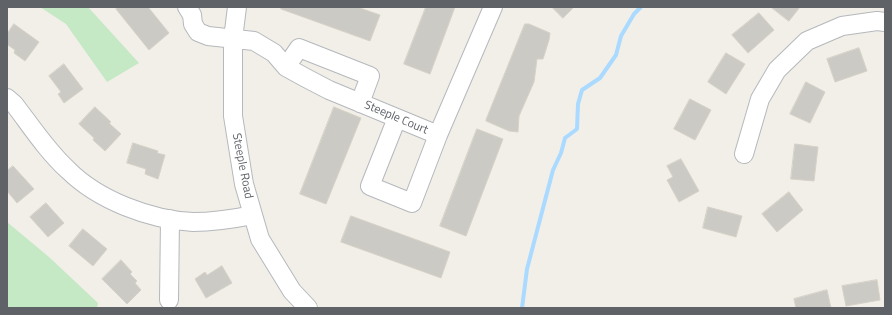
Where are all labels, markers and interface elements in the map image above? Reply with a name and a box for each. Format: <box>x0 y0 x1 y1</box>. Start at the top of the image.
street label: Steeple Court <box>362 98 430 138</box>
street label: Steeple Road <box>229 132 255 200</box>

